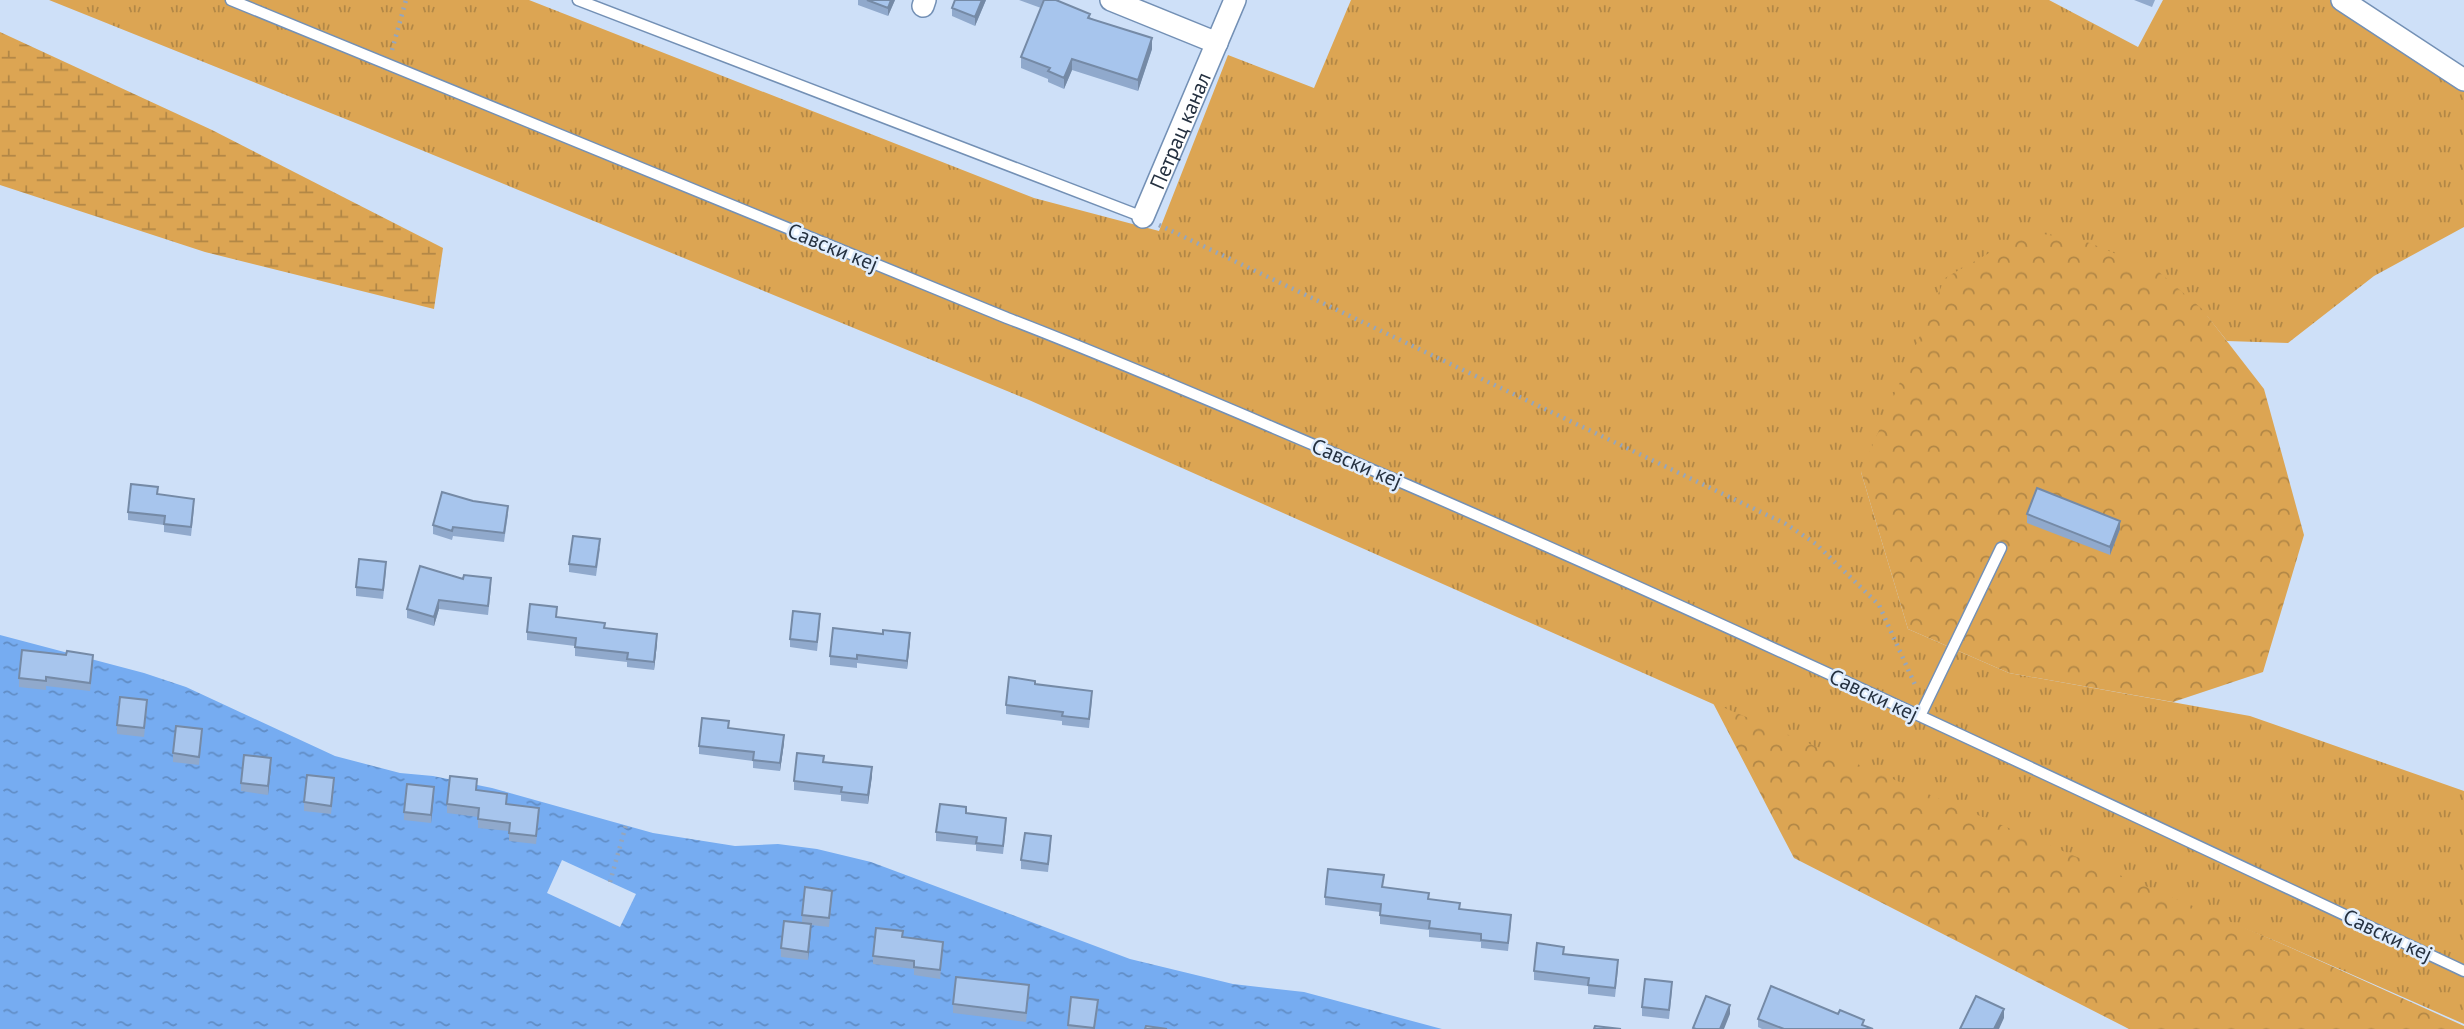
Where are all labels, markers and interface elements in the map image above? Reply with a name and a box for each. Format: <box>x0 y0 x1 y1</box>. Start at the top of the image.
street label: Петрац канал <box>1143 68 1216 193</box>
street label: Савски кеј <box>784 217 882 277</box>
street label: Савски кеј <box>1308 432 1406 494</box>
street label: Савски кеј <box>1825 663 1923 727</box>
street label: Савски кеј <box>2339 903 2437 967</box>

